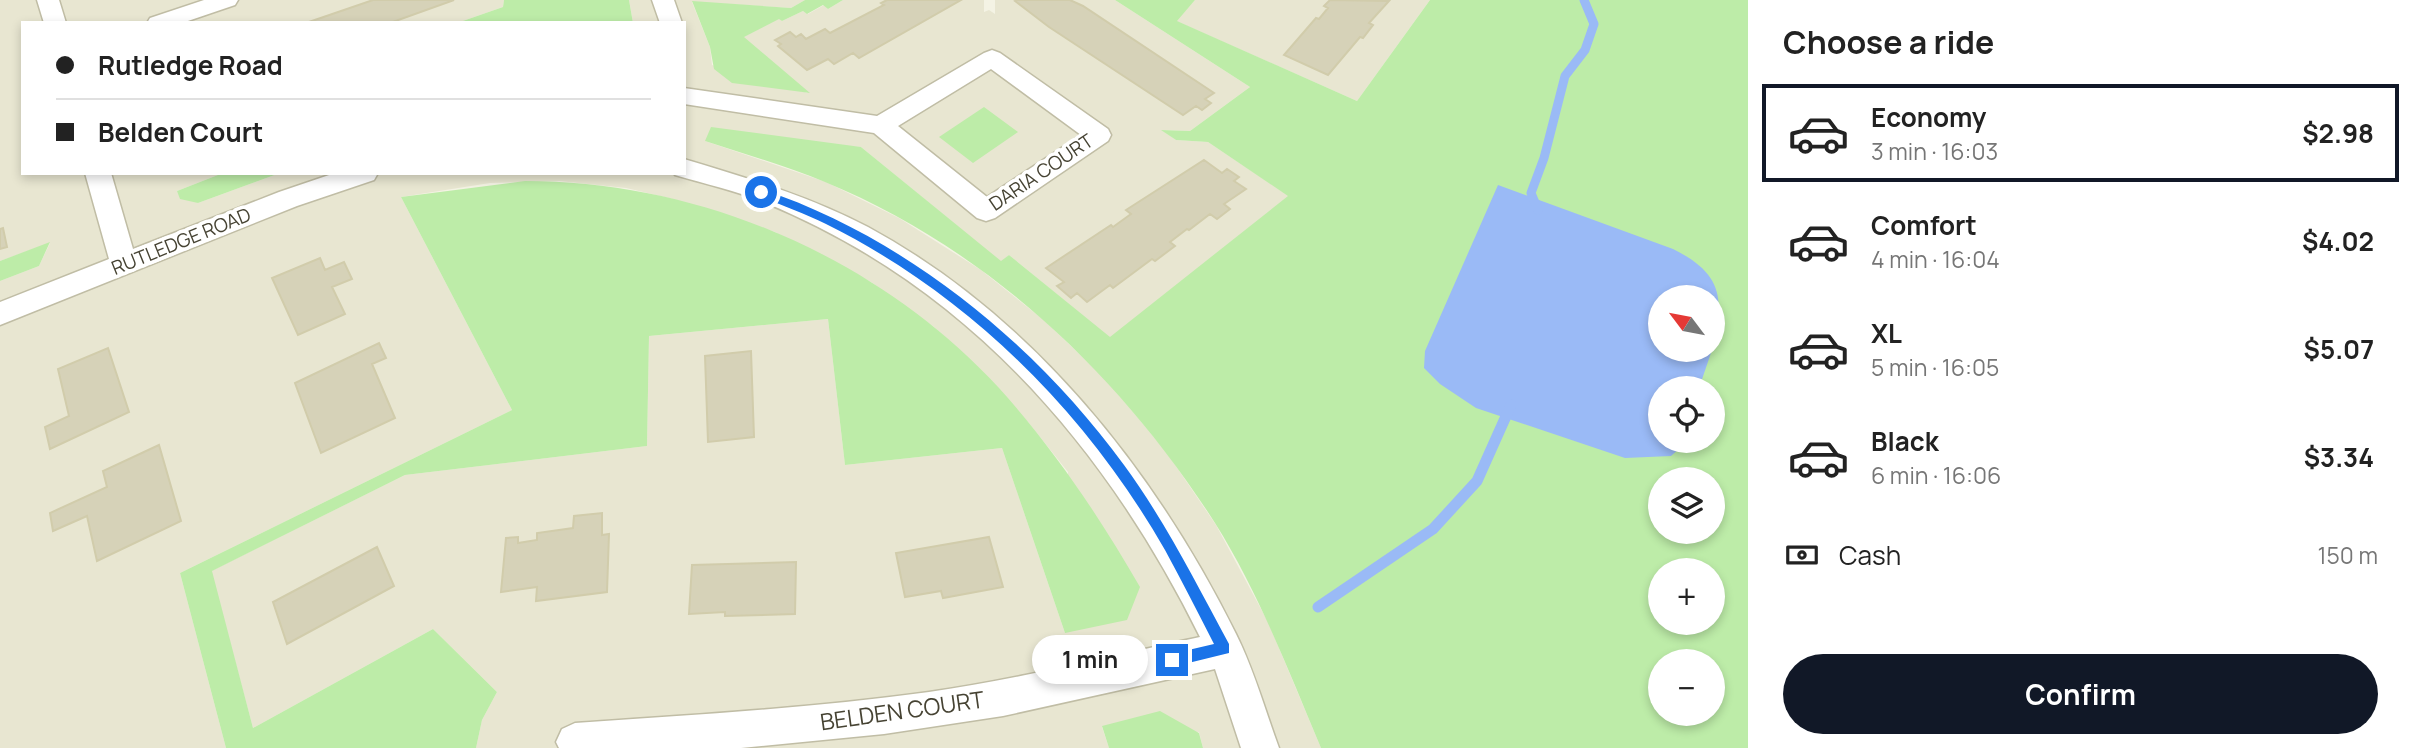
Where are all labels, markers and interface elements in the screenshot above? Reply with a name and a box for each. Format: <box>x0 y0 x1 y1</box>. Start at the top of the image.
text: Choose a ride <box>1783 20 1994 64</box>
text: Rutledge Road <box>98 47 283 83</box>
text: Economy <box>1871 99 1986 135</box>
icon: car <box>1787 102 1850 165</box>
text: Belden Court <box>98 114 263 150</box>
text: $2.98 <box>2302 115 2374 151</box>
street label: DARIA COURT <box>984 127 1099 217</box>
text: 3 min · 16:03 <box>1871 135 1998 167</box>
route start <box>745 176 777 208</box>
street label: RUTLEDGE ROAD <box>107 201 255 281</box>
text: Comfort <box>1871 207 1977 243</box>
icon: car <box>1787 210 1850 273</box>
text: $4.02 <box>2302 223 2374 259</box>
text: 4 min · 16:04 <box>1871 243 2000 275</box>
north arrow <box>1648 285 1726 362</box>
map controls <box>1648 285 1725 726</box>
text: XL <box>1871 315 1902 351</box>
icon: car <box>1787 318 1850 381</box>
text: $5.07 <box>2304 331 2374 367</box>
text: 5 min · 16:05 <box>1871 351 1999 383</box>
button: locate <box>1648 376 1725 453</box>
text: Black <box>1871 423 1939 459</box>
icon: car <box>1787 426 1850 489</box>
text: $3.34 <box>2304 439 2374 475</box>
text: 6 min · 16:06 <box>1871 459 2001 491</box>
button: layers <box>1648 467 1725 544</box>
icon: cash <box>1783 536 1821 574</box>
text: Cash <box>1839 537 1901 573</box>
text: 150 m <box>2318 539 2378 571</box>
button: + <box>1648 558 1725 635</box>
callout: 1 min <box>1032 636 1148 684</box>
text: 1 min <box>1062 643 1118 675</box>
route end <box>1156 644 1188 676</box>
button: − <box>1648 649 1725 726</box>
button: Confirm <box>1783 654 2378 734</box>
street label: BELDEN COURT <box>818 683 986 737</box>

